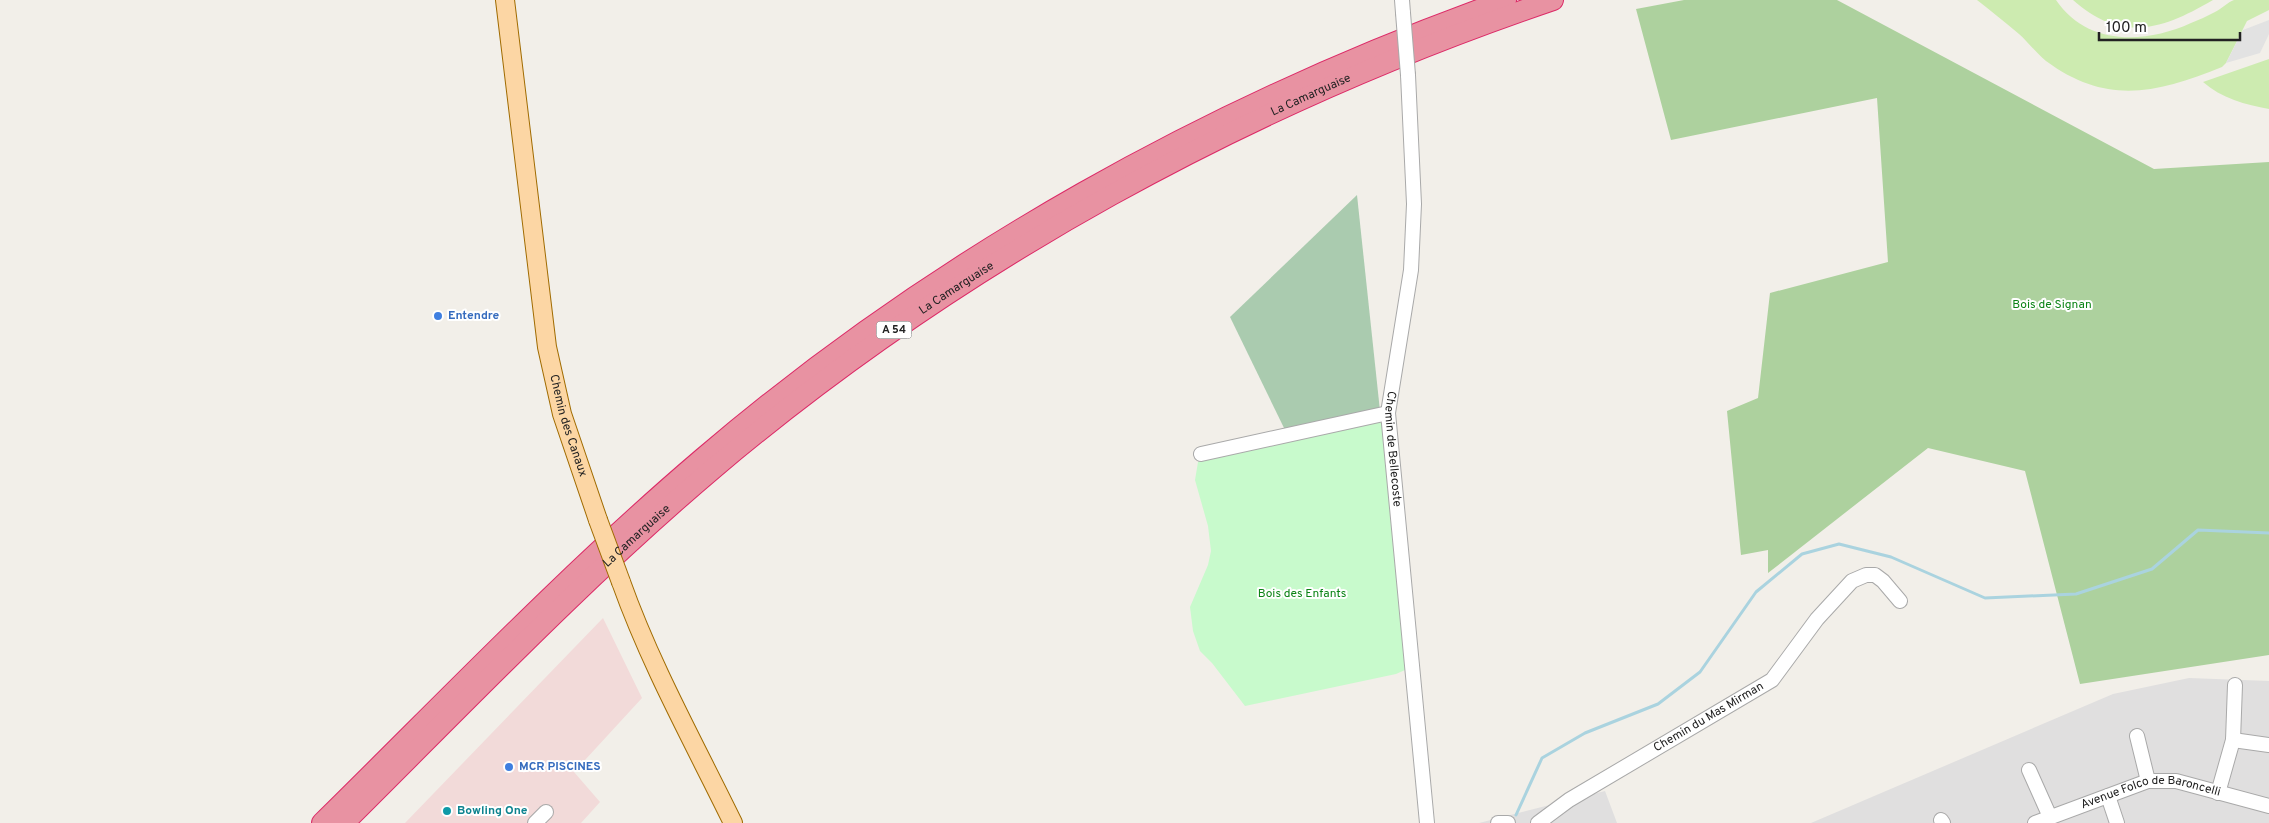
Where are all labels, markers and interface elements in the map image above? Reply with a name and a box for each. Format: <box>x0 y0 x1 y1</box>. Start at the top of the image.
scale bar <box>2099 10 2240 42</box>
text: 100 m <box>2106 19 2147 38</box>
street label: La Camarguaise <box>1268 70 1354 120</box>
street label: La Camarguaise <box>916 258 997 319</box>
park label: Bois de Signan <box>2012 297 2092 313</box>
place label: Entendre <box>448 308 499 324</box>
marker: Entendre <box>432 310 444 322</box>
road number: A 54 <box>876 322 912 338</box>
street label: Chemin des Canaux <box>545 373 591 479</box>
street label: Chemin de Bellecoste <box>1380 390 1405 508</box>
street label: La Camarguaise <box>600 501 674 571</box>
park label: Bois des Enfants <box>1258 586 1346 602</box>
street label: Chemin du Mas Mirman <box>1651 679 1767 756</box>
place label: MCR PISCINES <box>519 759 601 775</box>
marker: MCR PISCINES <box>503 761 515 773</box>
street label: Avenue Folco de Baroncelli <box>2079 773 2222 813</box>
place label: Bowling One <box>457 803 528 819</box>
marker: Bowling One <box>441 805 453 817</box>

